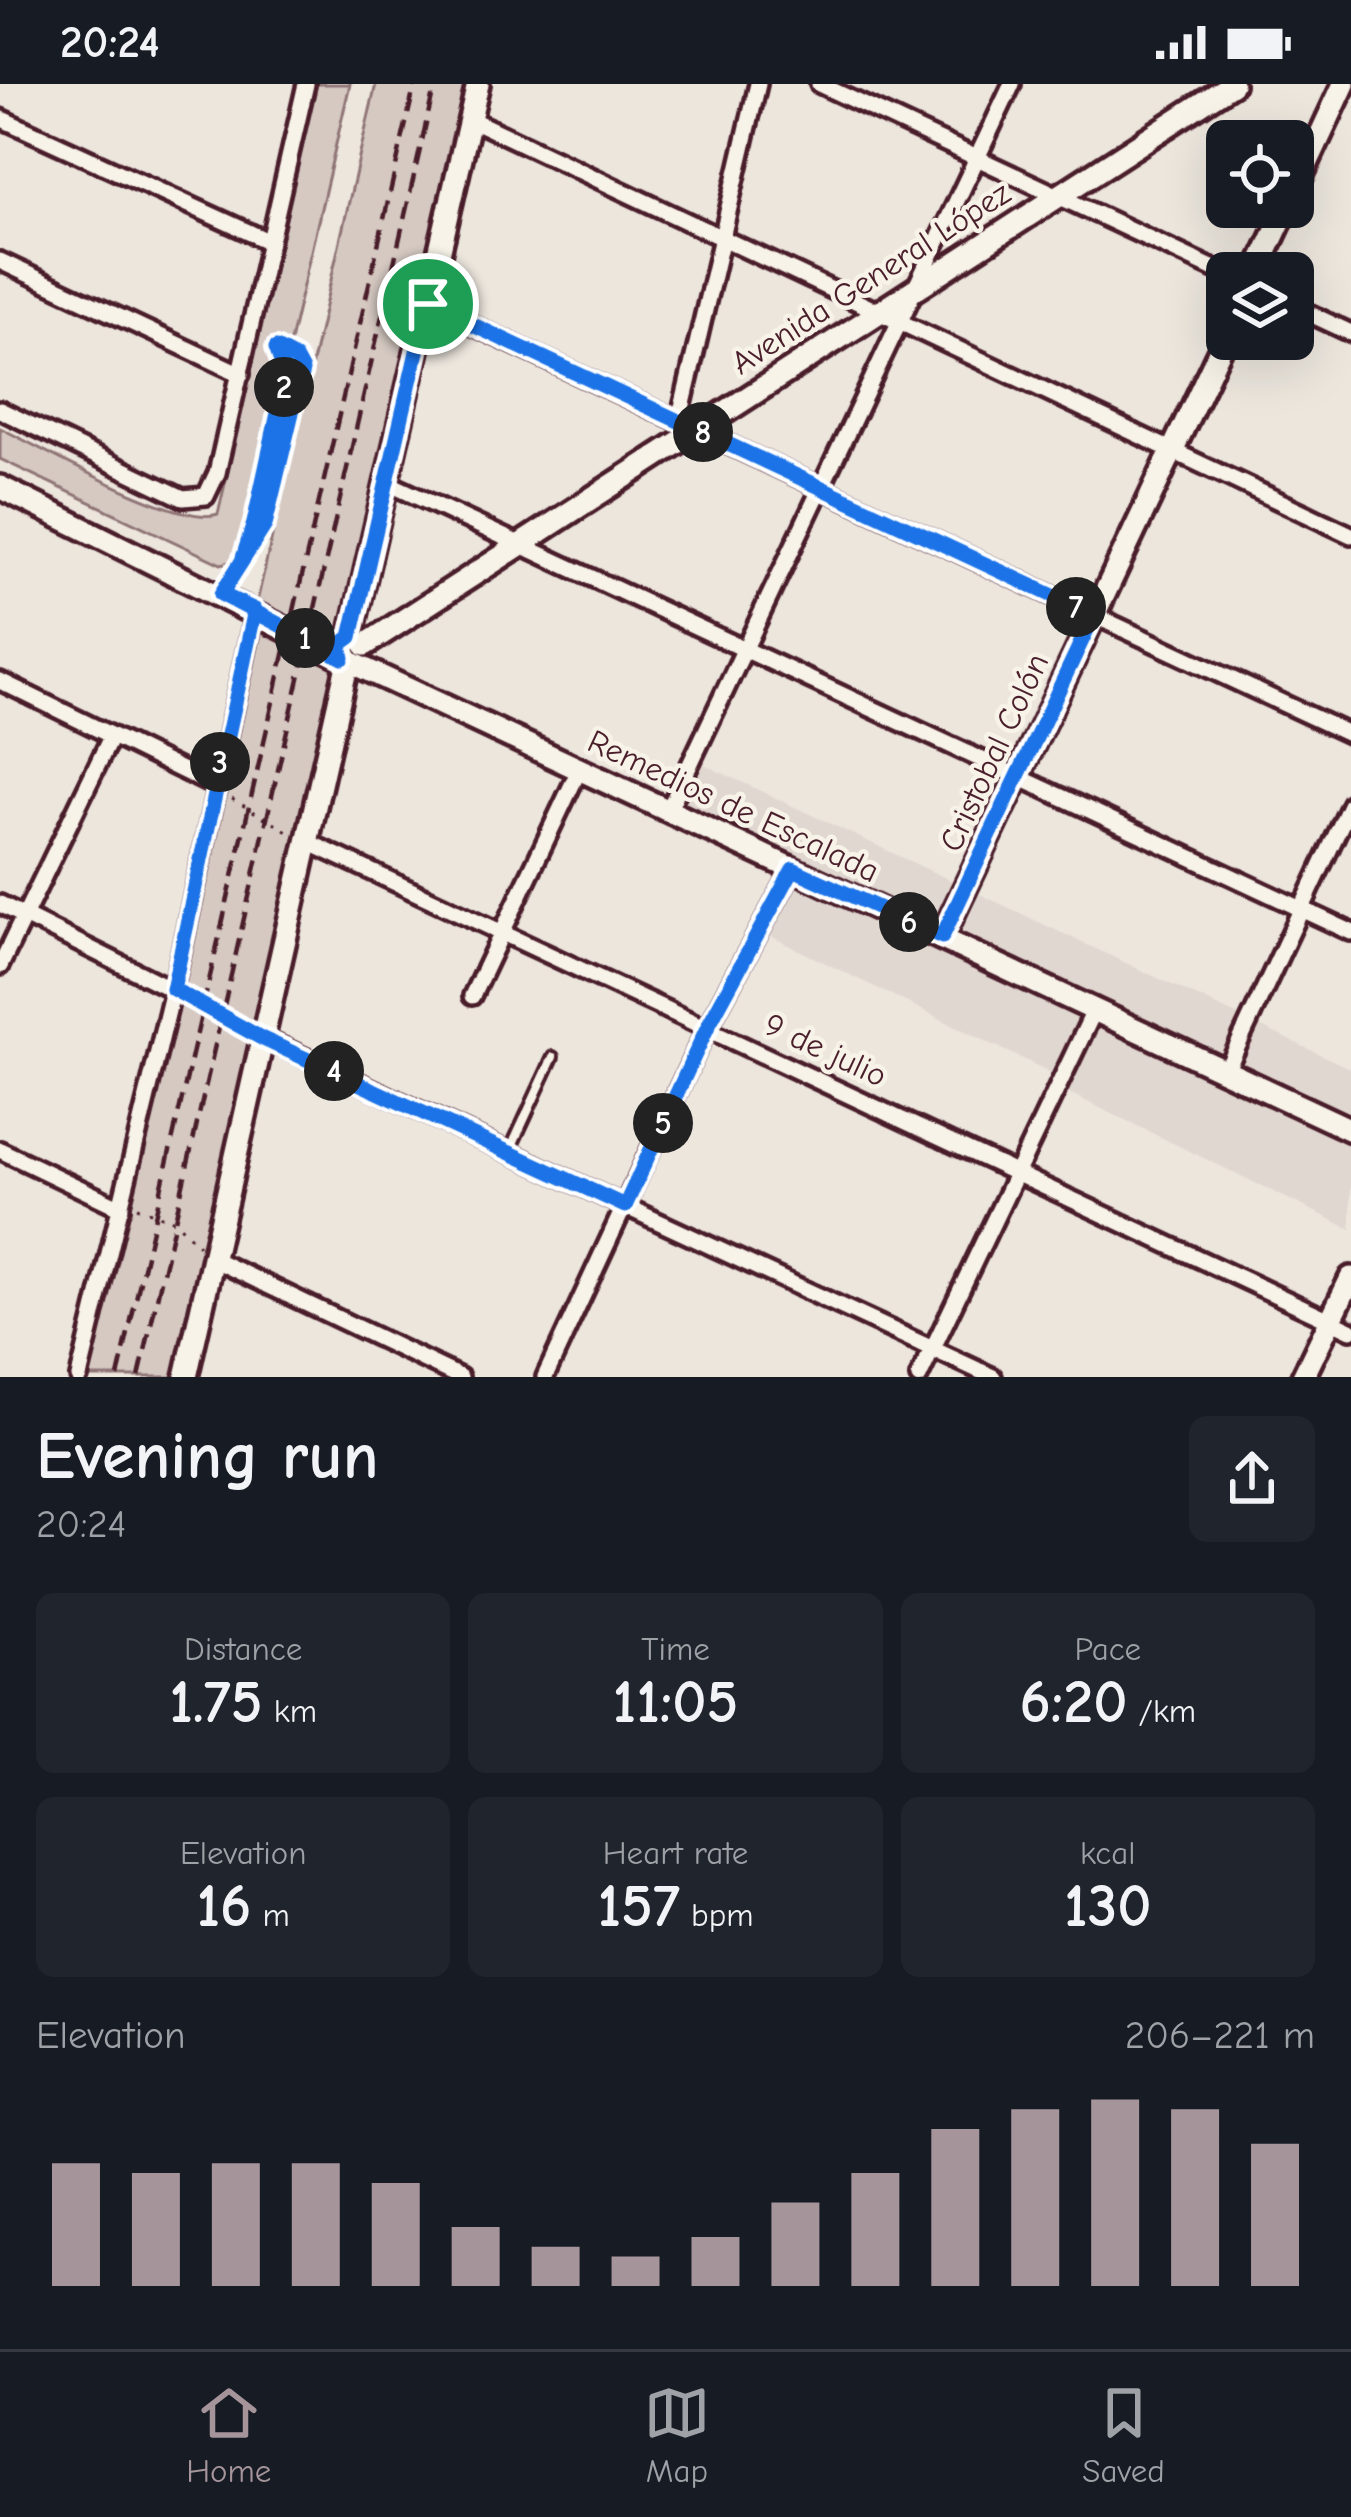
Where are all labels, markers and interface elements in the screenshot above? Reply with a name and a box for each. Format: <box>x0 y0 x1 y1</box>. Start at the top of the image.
text: 20:24 <box>60 16 160 68</box>
map controls <box>1206 120 1314 360</box>
button: locate <box>1206 120 1314 228</box>
street label: Avenida General López <box>724 174 1017 382</box>
button: layers <box>1206 252 1314 360</box>
pin <box>377 253 479 355</box>
icon: arrive <box>395 271 461 337</box>
pin: 2 <box>254 357 314 417</box>
text: 2 <box>276 368 292 406</box>
pin: 8 <box>673 402 733 462</box>
text: 8 <box>695 413 711 451</box>
pin: 7 <box>1046 577 1106 637</box>
text: 7 <box>1069 588 1083 626</box>
pin: 1 <box>275 608 335 668</box>
text: 1 <box>299 619 311 657</box>
street label: Cristobal Colón <box>931 647 1056 857</box>
street label: Remedios de Escalada <box>582 722 885 890</box>
pin: 3 <box>190 732 250 792</box>
text: 3 <box>212 743 228 781</box>
pin: 6 <box>879 892 939 952</box>
text: 6 <box>900 903 918 941</box>
street label: 9 de julio <box>758 1005 893 1095</box>
pin: 4 <box>304 1041 364 1101</box>
text: 4 <box>326 1052 342 1090</box>
pin: 5 <box>633 1093 693 1153</box>
text: 5 <box>654 1104 672 1142</box>
button: share <box>1189 1416 1315 1542</box>
text: Evening run <box>36 1419 378 1495</box>
text: 20:24 <box>36 1502 126 1547</box>
text: Distance <box>184 1630 302 1668</box>
text: Time <box>641 1630 710 1668</box>
text: Pace <box>1075 1630 1141 1668</box>
text: 1.75 <box>169 1668 263 1737</box>
text: 11:05 <box>613 1668 738 1737</box>
text: 6:20 <box>1019 1668 1127 1737</box>
text: km <box>263 1692 317 1730</box>
text: /km <box>1127 1692 1196 1730</box>
text: Elevation <box>180 1834 306 1872</box>
text: Heart rate <box>603 1834 748 1872</box>
text: kcal <box>1080 1834 1136 1872</box>
text: 16 <box>197 1872 251 1941</box>
text: 157 <box>598 1872 680 1941</box>
text: 130 <box>1064 1872 1152 1941</box>
text: m <box>251 1896 290 1934</box>
text: bpm <box>680 1896 753 1934</box>
text: Elevation <box>36 2013 185 2058</box>
text: 206–221 m <box>1125 2013 1315 2058</box>
tab: Home <box>186 2380 271 2490</box>
tab: Map <box>644 2380 710 2490</box>
tab: Saved <box>1082 2380 1165 2490</box>

